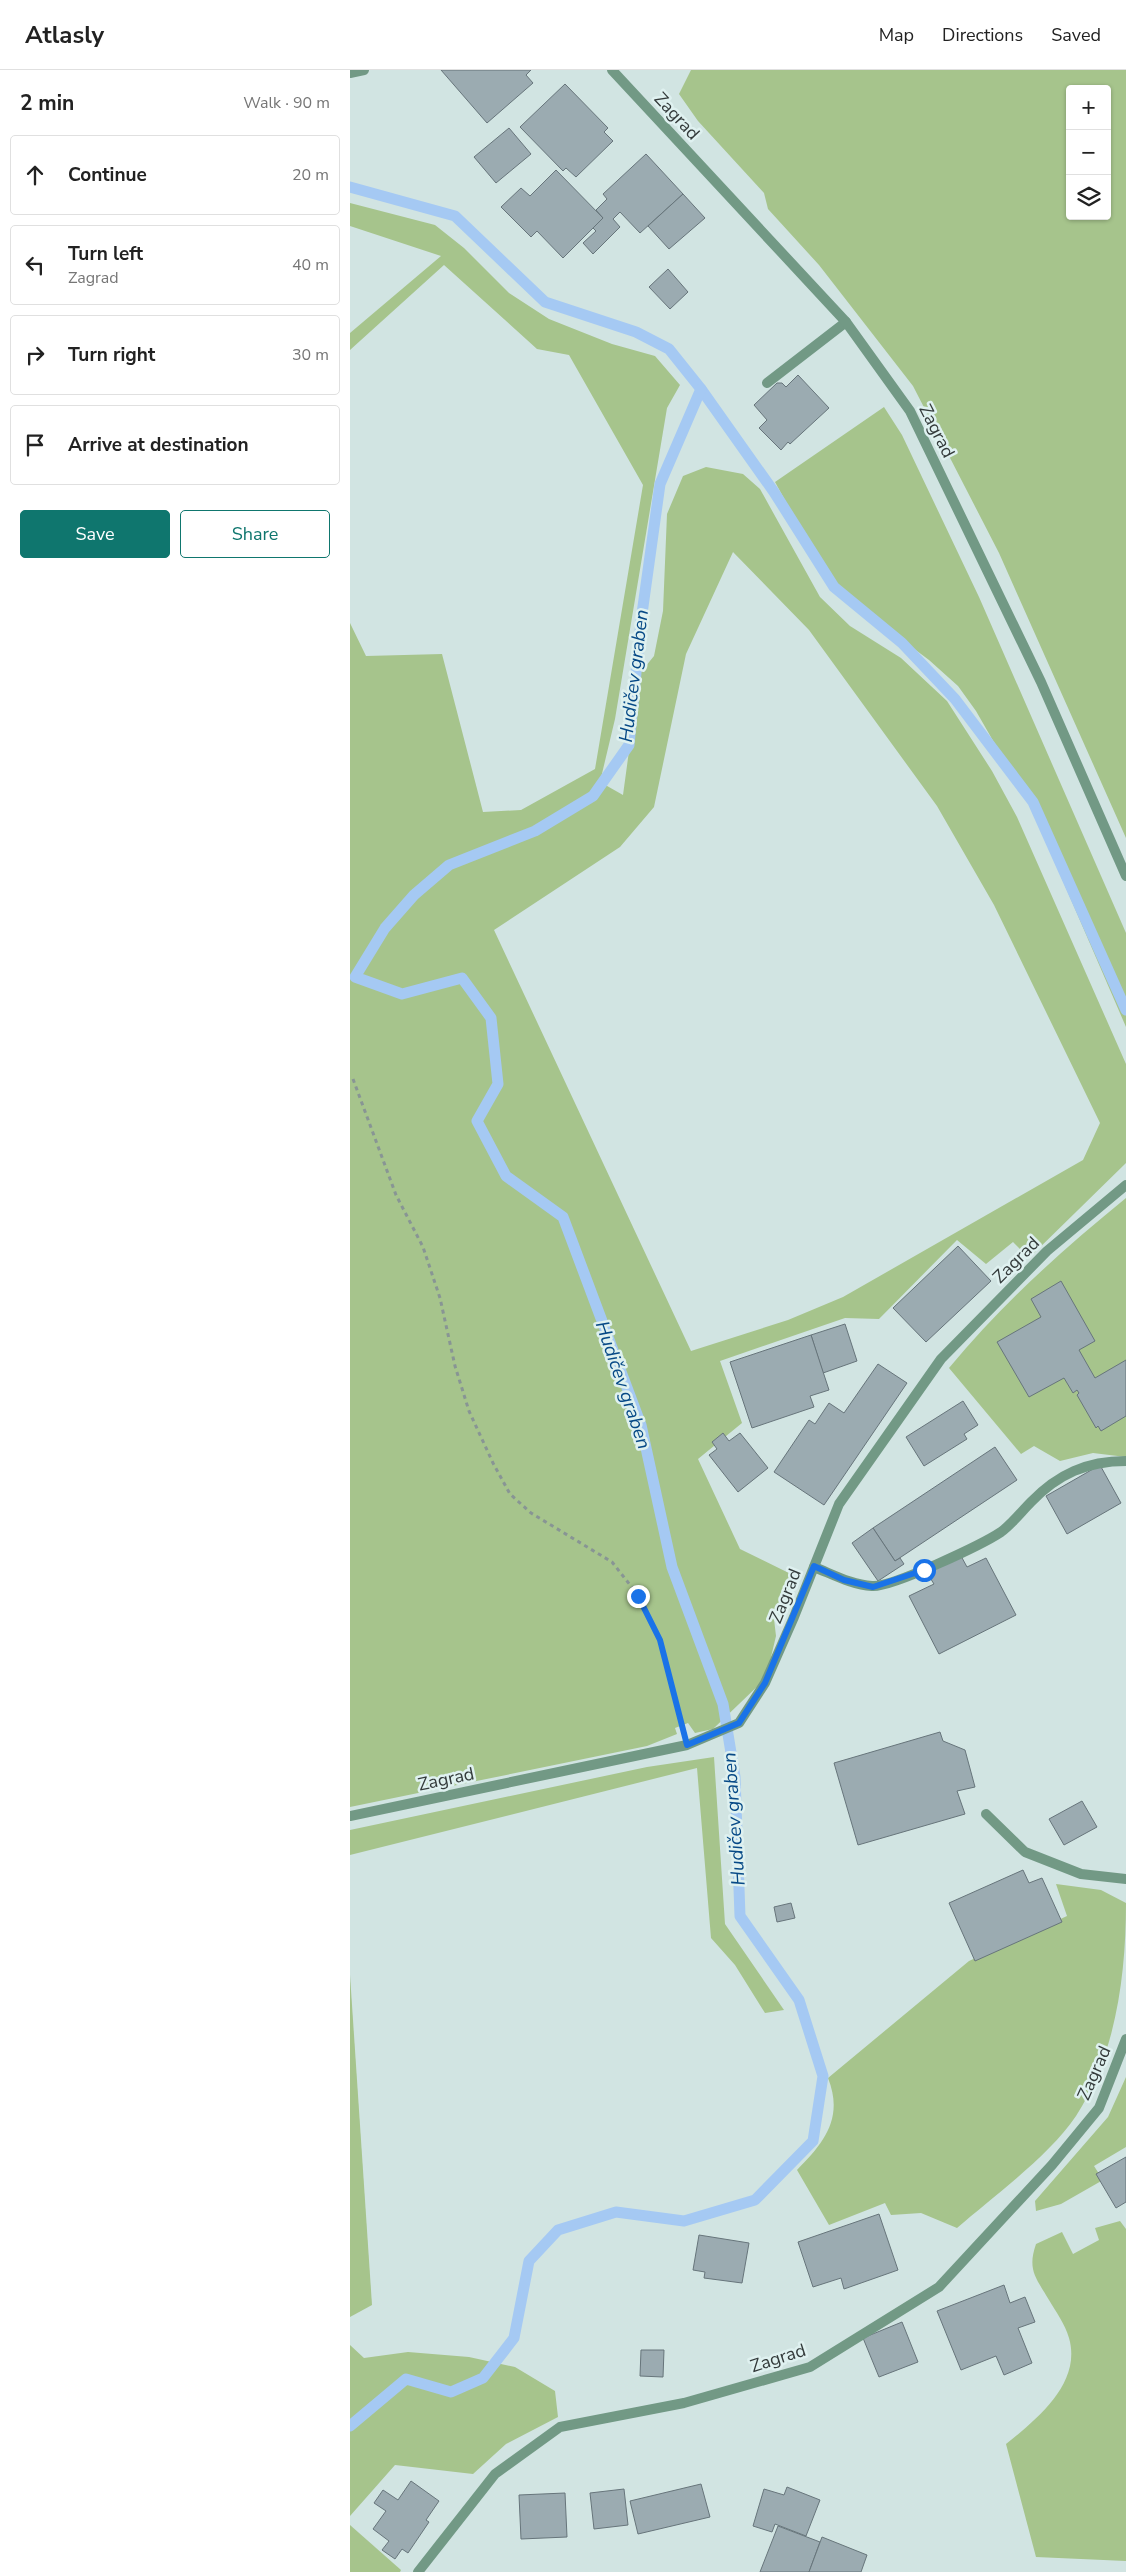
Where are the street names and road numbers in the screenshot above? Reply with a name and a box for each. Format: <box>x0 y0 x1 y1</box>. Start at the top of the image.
street label: Zagrad <box>649 87 705 145</box>
street label: Zagrad <box>913 400 961 462</box>
street label: Zagrad <box>987 1231 1045 1289</box>
street label: Zagrad <box>763 1565 807 1627</box>
street label: Zagrad <box>416 1761 476 1797</box>
street label: Zagrad <box>1071 2042 1117 2104</box>
street label: Zagrad <box>747 2338 809 2378</box>

